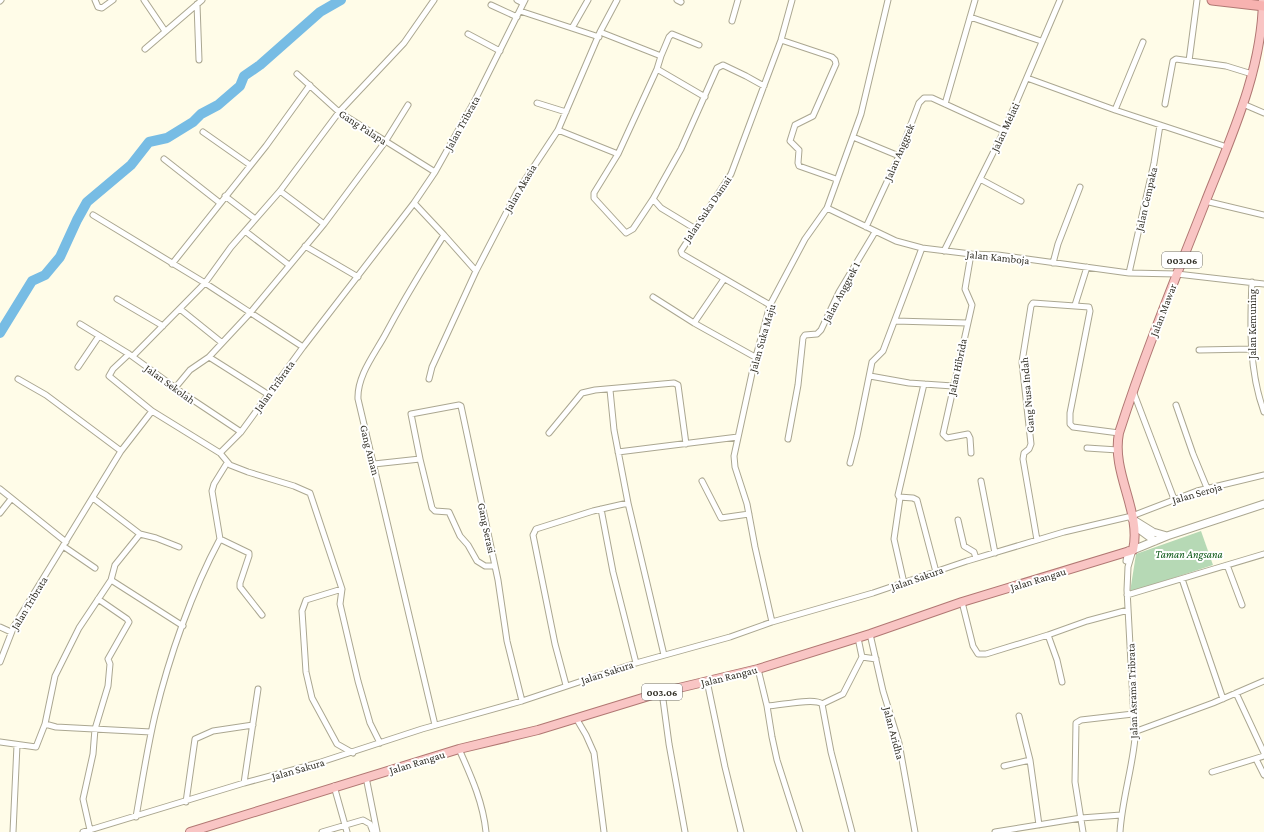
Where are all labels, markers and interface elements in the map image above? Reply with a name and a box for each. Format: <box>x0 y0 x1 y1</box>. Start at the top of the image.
street label: Jalan Tribrata <box>442 94 483 154</box>
street label: Jalan Melati <box>988 100 1023 155</box>
street label: Gang Palapa <box>336 107 389 148</box>
street label: Jalan Anggrek <box>881 121 918 184</box>
street label: Jalan Akasia <box>501 162 539 215</box>
street label: Jalan Cempaka <box>1133 166 1160 233</box>
street label: Jalan Suka Damai <box>680 174 734 246</box>
street label: Jalan Kamboja <box>965 248 1030 267</box>
road number: 003.06 <box>1162 252 1202 268</box>
street label: Jalan Anggrek 1 <box>820 259 863 326</box>
street label: Jalan Mawar <box>1147 282 1180 339</box>
street label: Jalan Kemuning <box>1246 288 1259 360</box>
street label: Jalan Suka Maju <box>746 302 778 375</box>
street label: Jalan Hibrida <box>945 338 970 398</box>
street label: Gang Nusa Indah <box>1018 357 1037 433</box>
street label: Jalan Tribrata <box>251 358 297 415</box>
street label: Jalan Sekolah <box>141 361 197 407</box>
street label: Gang Aman <box>357 424 382 477</box>
street label: Jalan Seroja <box>1170 480 1224 507</box>
street label: Gang Serasi <box>475 502 498 555</box>
park label: Taman Angsana <box>1155 548 1223 561</box>
street label: Jalan Sakura <box>888 563 945 594</box>
street label: Jalan Rangau <box>1008 565 1068 594</box>
street label: Jalan Tribrata <box>8 574 51 633</box>
street label: Jalan Asrama Tribrata <box>1124 643 1141 740</box>
street label: Jalan Sakura <box>578 658 635 687</box>
street label: Jalan Rangau <box>699 663 759 690</box>
road number: 003.06 <box>642 684 682 700</box>
street label: Jalan Aridha <box>880 704 907 761</box>
street label: Jalan Rangau <box>387 748 447 777</box>
street label: Jalan Sakura <box>269 756 326 783</box>

